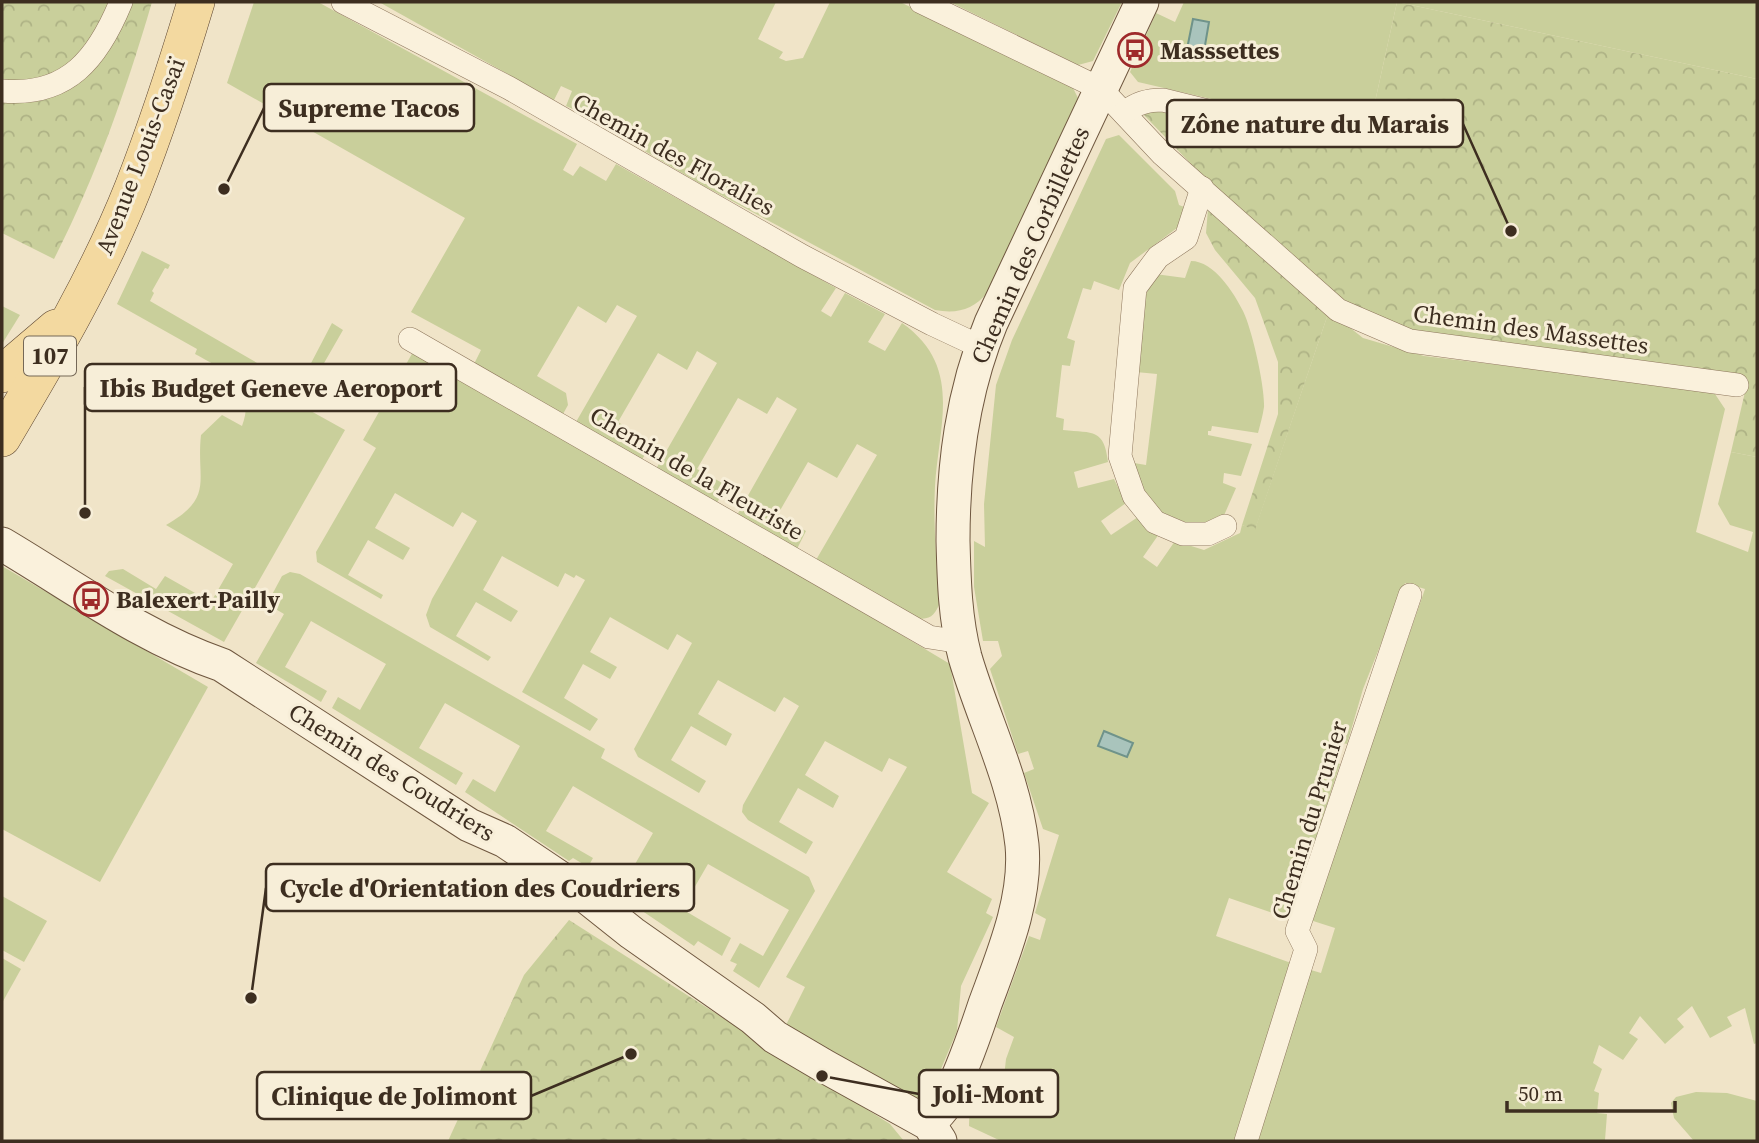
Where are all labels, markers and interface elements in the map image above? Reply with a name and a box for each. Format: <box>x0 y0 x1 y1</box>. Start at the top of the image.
bus stop icon: Masssettes <box>1116 31 1154 69</box>
place label: Masssettes <box>1160 34 1280 67</box>
street label: Avenue Louis-Casaï <box>87 52 193 259</box>
callout: Supreme Tacos <box>264 84 474 131</box>
street label: Chemin des Floralies <box>567 85 781 223</box>
text: Supreme Tacos <box>278 90 460 126</box>
callout: Zône nature du Marais <box>1167 100 1463 147</box>
text: Zône nature du Marais <box>1181 106 1449 142</box>
street label: Chemin des Corbillettes <box>963 121 1097 369</box>
street label: Chemin des Massettes <box>1411 296 1651 362</box>
road number: 107 <box>24 336 76 376</box>
callout: Ibis Budget Geneve Aeroport <box>85 364 456 411</box>
text: Ibis Budget Geneve Aeroport <box>100 370 443 406</box>
street label: Chemin de la Fleuriste <box>584 398 810 548</box>
bus stop icon: Balexert-Pailly <box>72 580 110 618</box>
place label: Balexert-Pailly <box>116 583 280 616</box>
street label: Chemin des Coudriers <box>282 695 502 849</box>
street label: Chemin du Prunier <box>1263 717 1355 923</box>
callout: Cycle d'Orientation des Coudriers <box>266 864 694 911</box>
text: Cycle d'Orientation des Coudriers <box>280 870 680 906</box>
callout: Joli-Mont <box>919 1070 1058 1117</box>
scale bar <box>1507 1070 1675 1114</box>
callout: Clinique de Jolimont <box>257 1072 531 1119</box>
text: Joli-Mont <box>930 1076 1045 1112</box>
text: Clinique de Jolimont <box>271 1078 518 1114</box>
text: 50 m <box>1518 1079 1563 1108</box>

